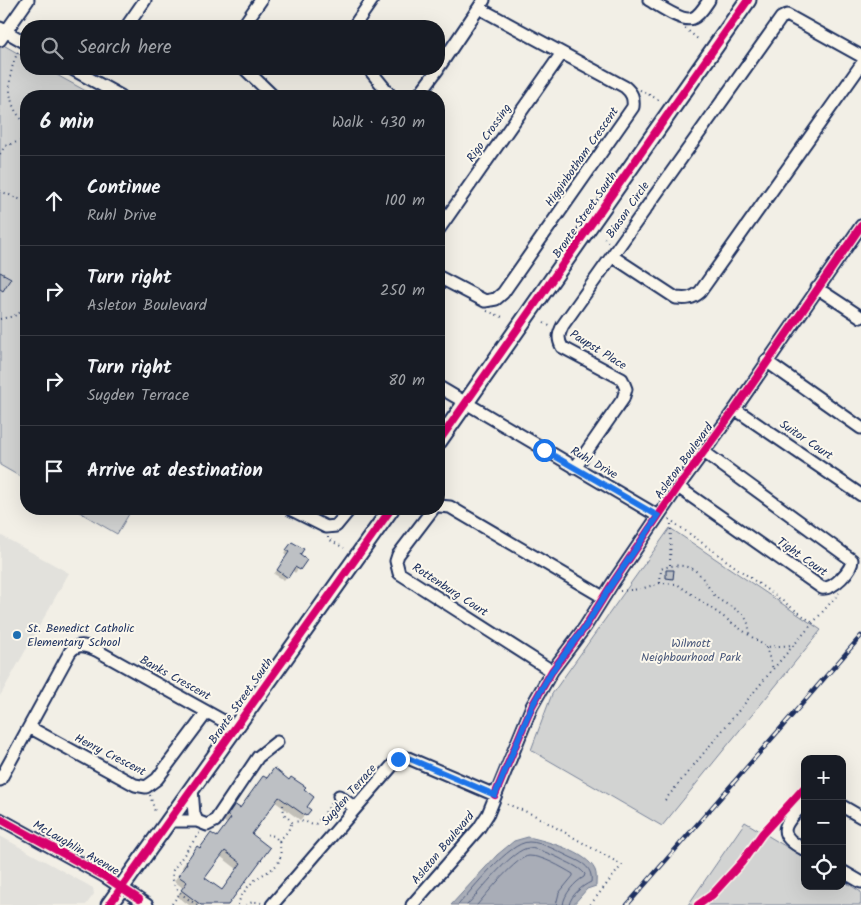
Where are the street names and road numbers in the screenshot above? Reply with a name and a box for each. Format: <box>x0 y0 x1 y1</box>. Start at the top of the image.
street label: Rigo Crossing <box>462 100 516 166</box>
street label: Higginbotham Crescent <box>540 103 624 211</box>
street label: Bronte Street South <box>548 168 622 262</box>
street label: Biason Circle <box>601 177 655 242</box>
street label: Paupst Place <box>566 325 631 375</box>
street label: Suitor Court <box>775 415 837 465</box>
street label: Asleton Boulevard <box>650 418 719 503</box>
street label: Ruhl Drive <box>567 442 622 485</box>
street label: Tight Court <box>773 533 831 582</box>
street label: Rottenburg Court <box>408 558 492 622</box>
street label: Banks Crescent <box>136 651 214 706</box>
street label: Bronte Street South <box>204 654 278 748</box>
street label: Henry Crescent <box>71 729 149 781</box>
street label: Sugden Terrace <box>317 759 382 830</box>
street label: Asleton Boulevard <box>407 807 480 889</box>
street label: McLaughlin Avenue <box>29 815 123 881</box>

